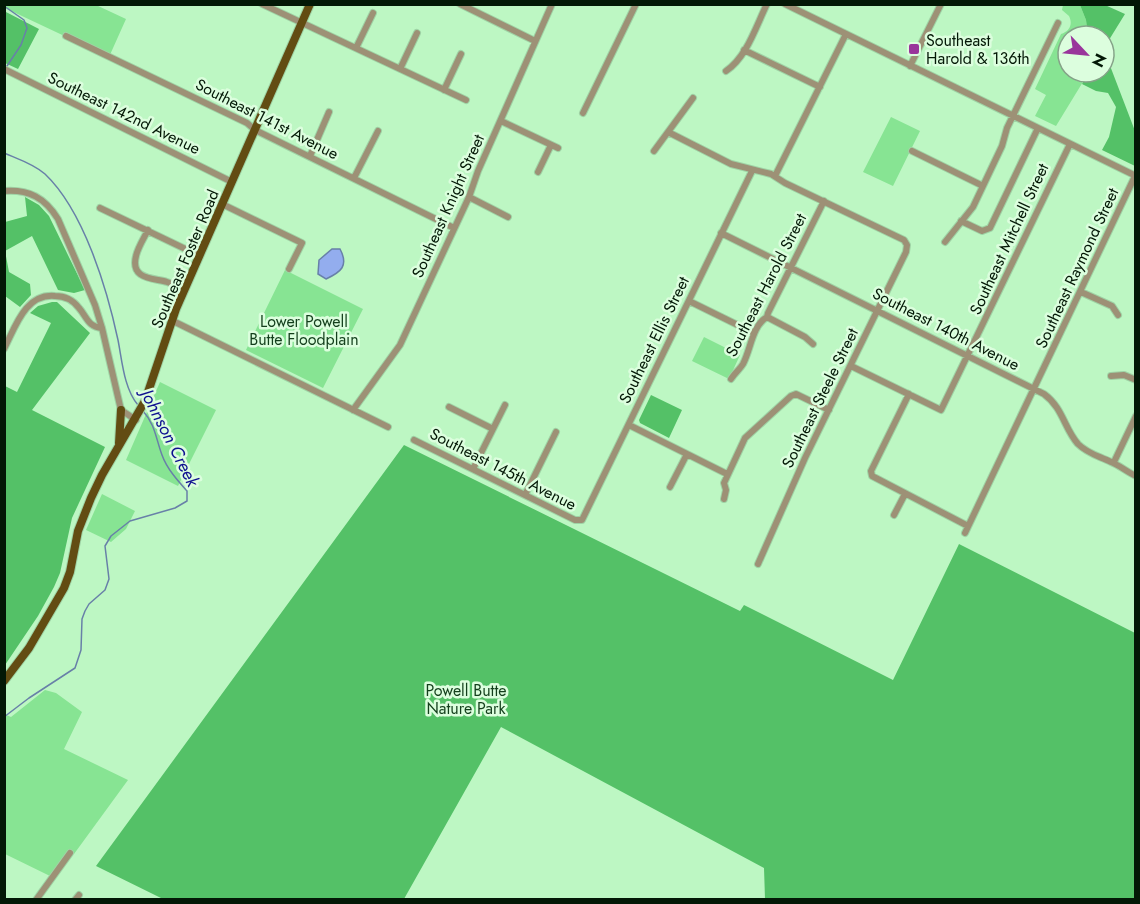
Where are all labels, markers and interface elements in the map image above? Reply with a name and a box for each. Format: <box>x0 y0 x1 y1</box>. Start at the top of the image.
north arrow <box>1056 24 1116 84</box>
place label: Southeast Harold & 136th <box>926 29 1030 70</box>
marker: Southeast Harold & 136th <box>907 42 921 56</box>
text: N <box>1086 50 1112 71</box>
street label: Southeast 142nd Avenue <box>44 66 204 160</box>
street label: Southeast 141st Avenue <box>191 73 343 165</box>
street label: Southeast Knight Street <box>406 130 490 282</box>
street label: Southeast Mitchell Street <box>964 159 1054 319</box>
street label: Southeast Raymond Street <box>1030 184 1124 352</box>
street label: Southeast Foster Road <box>145 186 225 332</box>
street label: Southeast Harold Street <box>720 209 812 361</box>
street label: Southeast Ellis Street <box>613 272 695 407</box>
street label: Southeast 140th Avenue <box>869 282 1023 376</box>
park label: Lower Powell Butte Floodplain <box>249 310 359 351</box>
street label: Southeast Steele Street <box>776 324 864 472</box>
water label: Johnson Creek <box>133 382 206 493</box>
street label: Southeast 145th Avenue <box>426 422 580 516</box>
park label: Powell Butte Nature Park <box>425 679 507 720</box>

